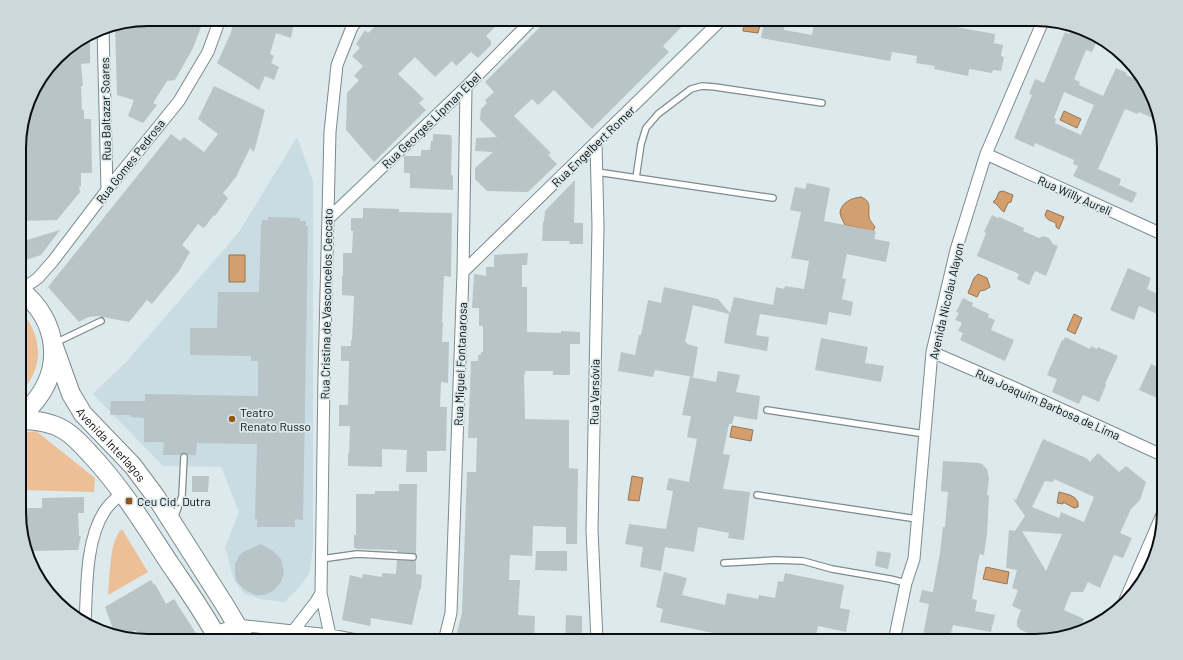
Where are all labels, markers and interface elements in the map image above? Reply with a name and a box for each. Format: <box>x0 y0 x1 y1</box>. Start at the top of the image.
street label: Rua Baltazar Soares <box>97 57 113 161</box>
street label: Rua Georges Lipman Ebel <box>379 69 483 171</box>
street label: Rua Engelbert Romer <box>548 102 638 189</box>
street label: Rua Gomes Pedrosa <box>93 116 167 206</box>
street label: Rua Willy Aureli <box>1036 172 1114 218</box>
street label: Rua Cristina de Vasconcelos Ceccato <box>317 208 335 400</box>
street label: Avenida Nicolau Alayon <box>926 241 966 361</box>
street label: Rua Miguel Fontanarosa <box>451 302 469 426</box>
street label: Rua Varsóvia <box>586 359 602 425</box>
street label: Rua Joaquim Barbosa de Lima <box>973 366 1123 442</box>
street label: Avenida Interlagos <box>74 405 149 484</box>
place label: Teatro Renato Russo <box>240 405 311 433</box>
marker: Teatro Renato Russo <box>227 414 237 424</box>
place label: Ceu Cid. Dutra <box>137 494 211 508</box>
marker: Ceu Cid. Dutra <box>124 496 134 506</box>

